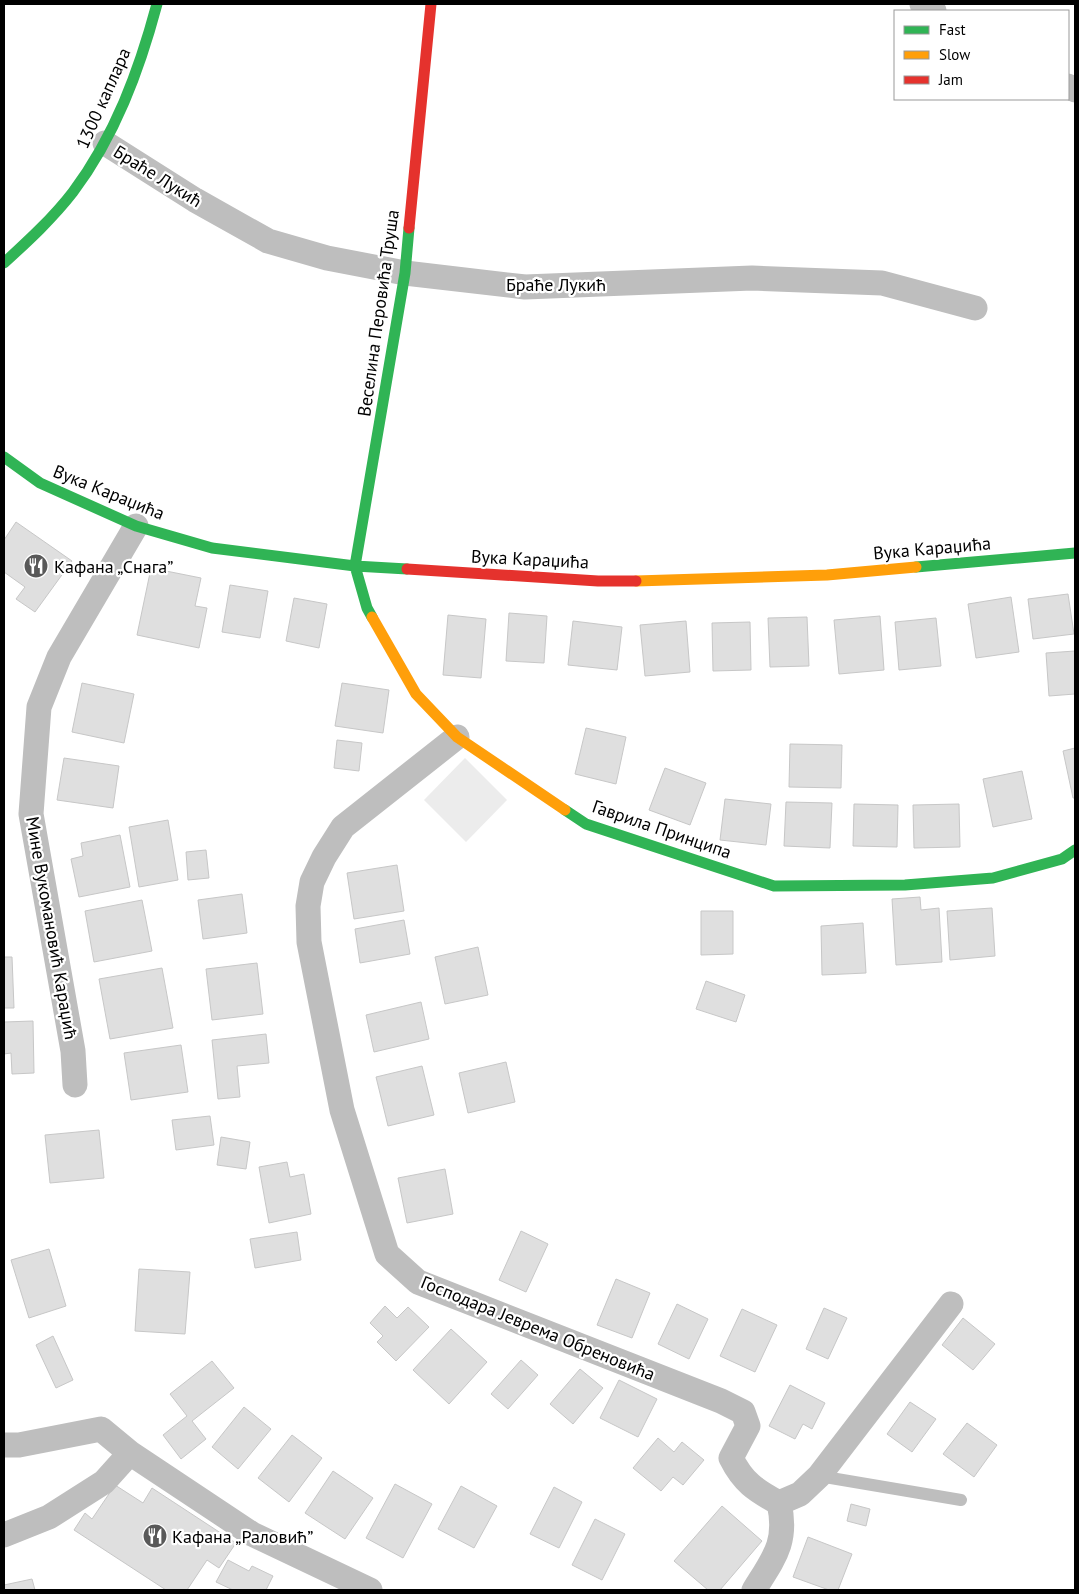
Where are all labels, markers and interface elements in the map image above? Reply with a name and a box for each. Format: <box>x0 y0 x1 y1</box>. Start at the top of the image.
legend <box>894 10 1069 100</box>
text: Fast <box>939 20 966 39</box>
street label: 1300 каплара <box>71 44 135 152</box>
text: Slow <box>939 45 970 64</box>
text: Jam <box>938 70 963 89</box>
street label: Браће Лукић <box>109 140 207 212</box>
street label: Веселина Перовића Труша <box>352 208 404 418</box>
street label: Браће Лукић <box>506 273 606 296</box>
street label: Вука Караџића <box>50 459 168 525</box>
street label: Вука Караџића <box>872 531 992 565</box>
street label: Вука Караџића <box>470 544 590 574</box>
restaurant icon: Кафана „Снага” <box>23 553 49 579</box>
place label: Кафана „Снага” <box>54 555 173 578</box>
street label: Гаврила Принципа <box>589 794 735 864</box>
street label: Мине Вукомановић Караџић <box>21 815 83 1041</box>
street label: Господара Јеврема Обреновића <box>418 1270 658 1386</box>
restaurant icon: Кафана „Раловић” <box>142 1523 168 1549</box>
place label: Кафана „Раловић” <box>172 1525 313 1548</box>

